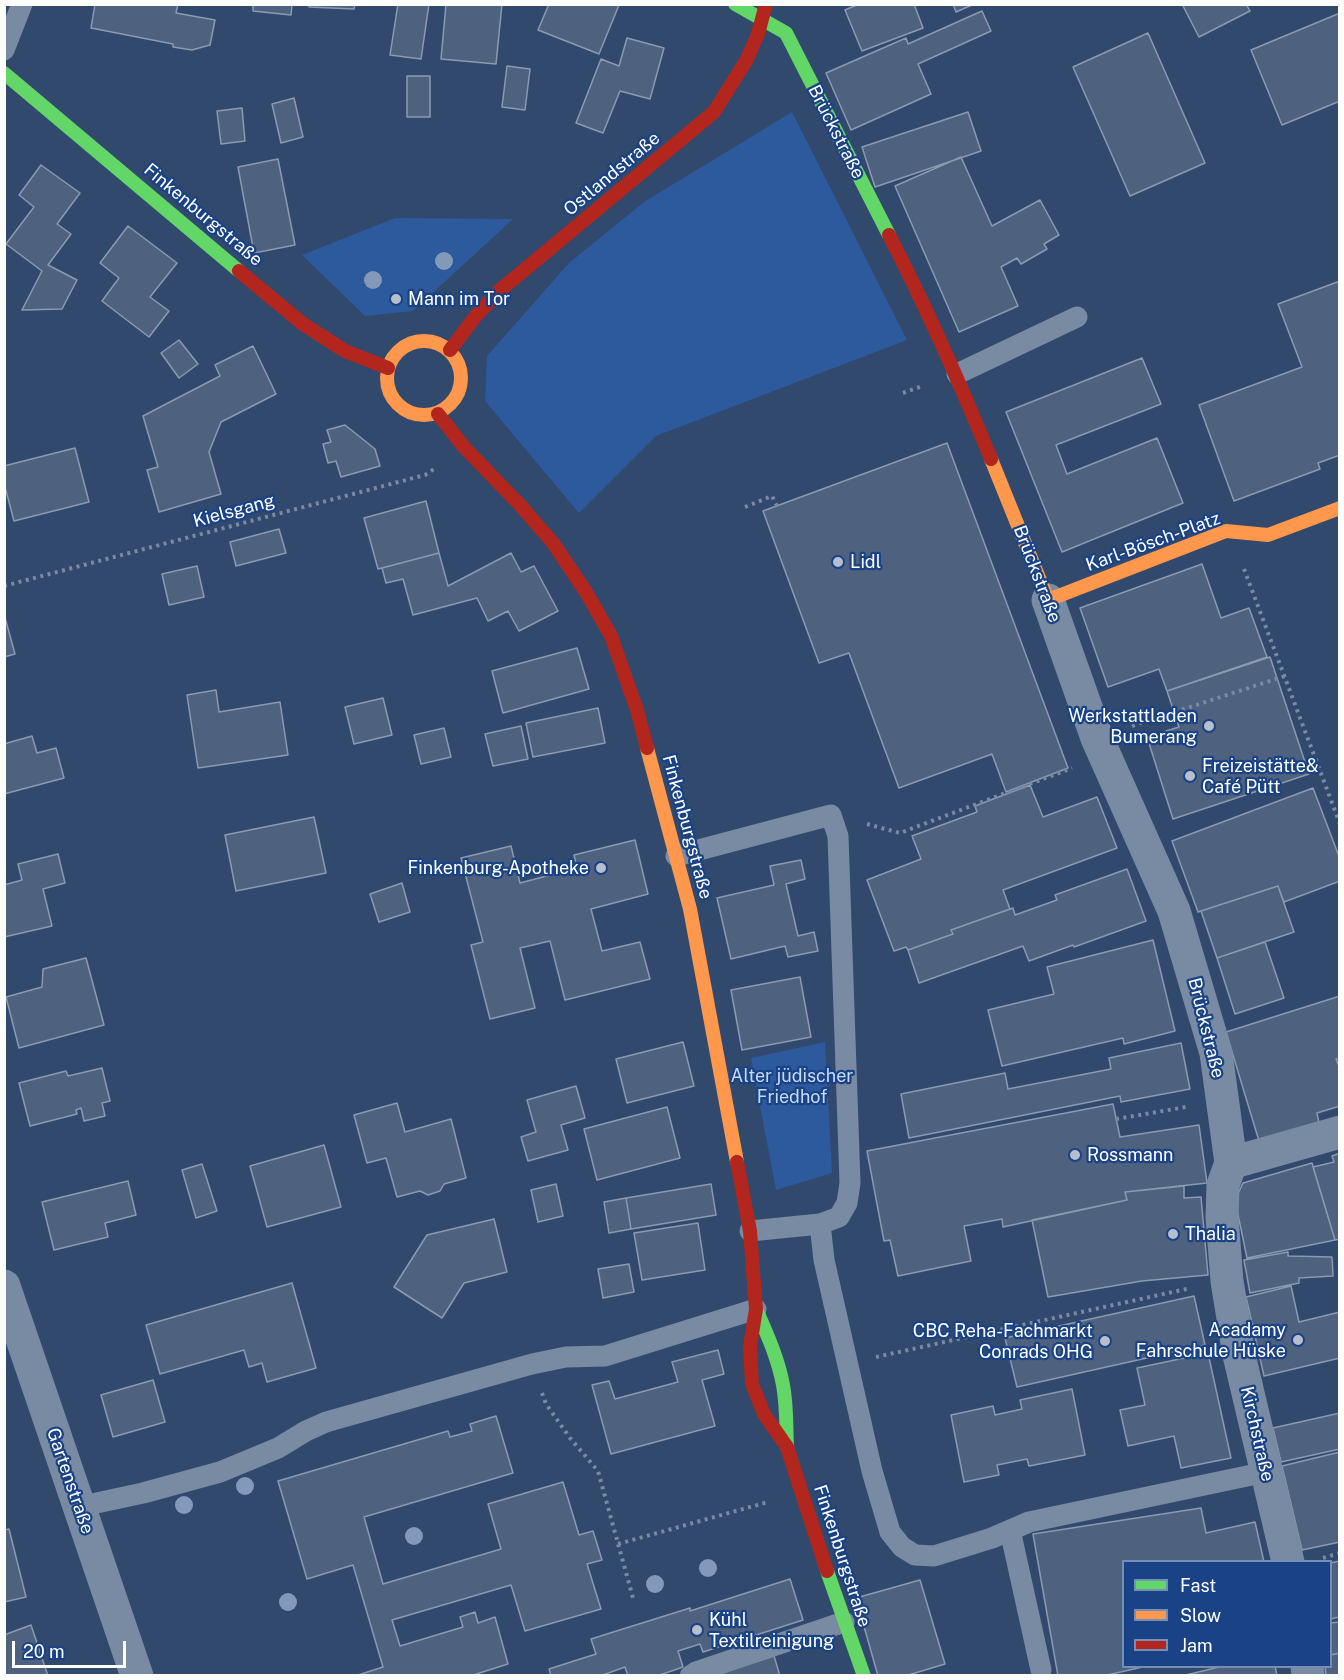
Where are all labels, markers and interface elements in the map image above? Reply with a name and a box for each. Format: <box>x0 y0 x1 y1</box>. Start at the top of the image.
street label: Brückstraße <box>803 81 869 183</box>
street label: Ostlandstraße <box>560 128 664 220</box>
street label: Finkenburgstraße <box>139 159 267 271</box>
place label: Mann im Tor <box>408 288 510 310</box>
marker: Mann im Tor <box>389 292 403 306</box>
street label: Kielsgang <box>191 490 277 532</box>
street label: Karl-Bösch-Platz <box>1083 508 1223 576</box>
street label: Brückstraße <box>1009 522 1065 626</box>
place label: Lidl <box>850 551 881 573</box>
marker: Lidl <box>831 555 845 569</box>
place label: Werkstattladen Bumerang <box>1068 705 1197 748</box>
marker: Werkstattladen Bumerang <box>1202 719 1216 733</box>
street label: Finkenburgstraße <box>657 753 717 901</box>
place label: Freizeistätte& Café Pütt <box>1202 755 1319 798</box>
marker: Freizeistätte& Café Pütt <box>1183 769 1197 783</box>
place label: Finkenburg-Apotheke <box>408 857 589 879</box>
marker: Finkenburg-Apotheke <box>594 861 608 875</box>
street label: Brückstraße <box>1183 976 1229 1080</box>
park label: Alter jüdischer Friedhof <box>731 1065 853 1108</box>
place label: Rossmann <box>1087 1144 1173 1166</box>
marker: Rossmann <box>1068 1148 1082 1162</box>
place label: Thalia <box>1185 1223 1236 1245</box>
marker: Thalia <box>1166 1227 1180 1241</box>
place label: Acadamy Fahrschule Hüske <box>1136 1319 1286 1362</box>
place label: CBC Reha-Fachmarkt Conrads OHG <box>913 1320 1093 1362</box>
marker: Acadamy Fahrschule Hüske <box>1291 1333 1305 1347</box>
marker: CBC Reha-Fachmarkt Conrads OHG <box>1098 1334 1112 1348</box>
street label: Kirchstraße <box>1236 1384 1278 1484</box>
street label: Gartenstraße <box>42 1425 98 1537</box>
street label: Finkenburgstraße <box>809 1482 875 1630</box>
legend <box>1122 1560 1332 1668</box>
text: Fast <box>1180 1575 1216 1596</box>
text: Slow <box>1180 1605 1221 1626</box>
place label: Kühl Textilreinigung <box>709 1609 834 1652</box>
marker: Kühl Textilreinigung <box>690 1623 704 1637</box>
scale bar <box>15 1629 129 1667</box>
text: Jam <box>1180 1635 1213 1656</box>
text: 20 m <box>23 1641 65 1662</box>

